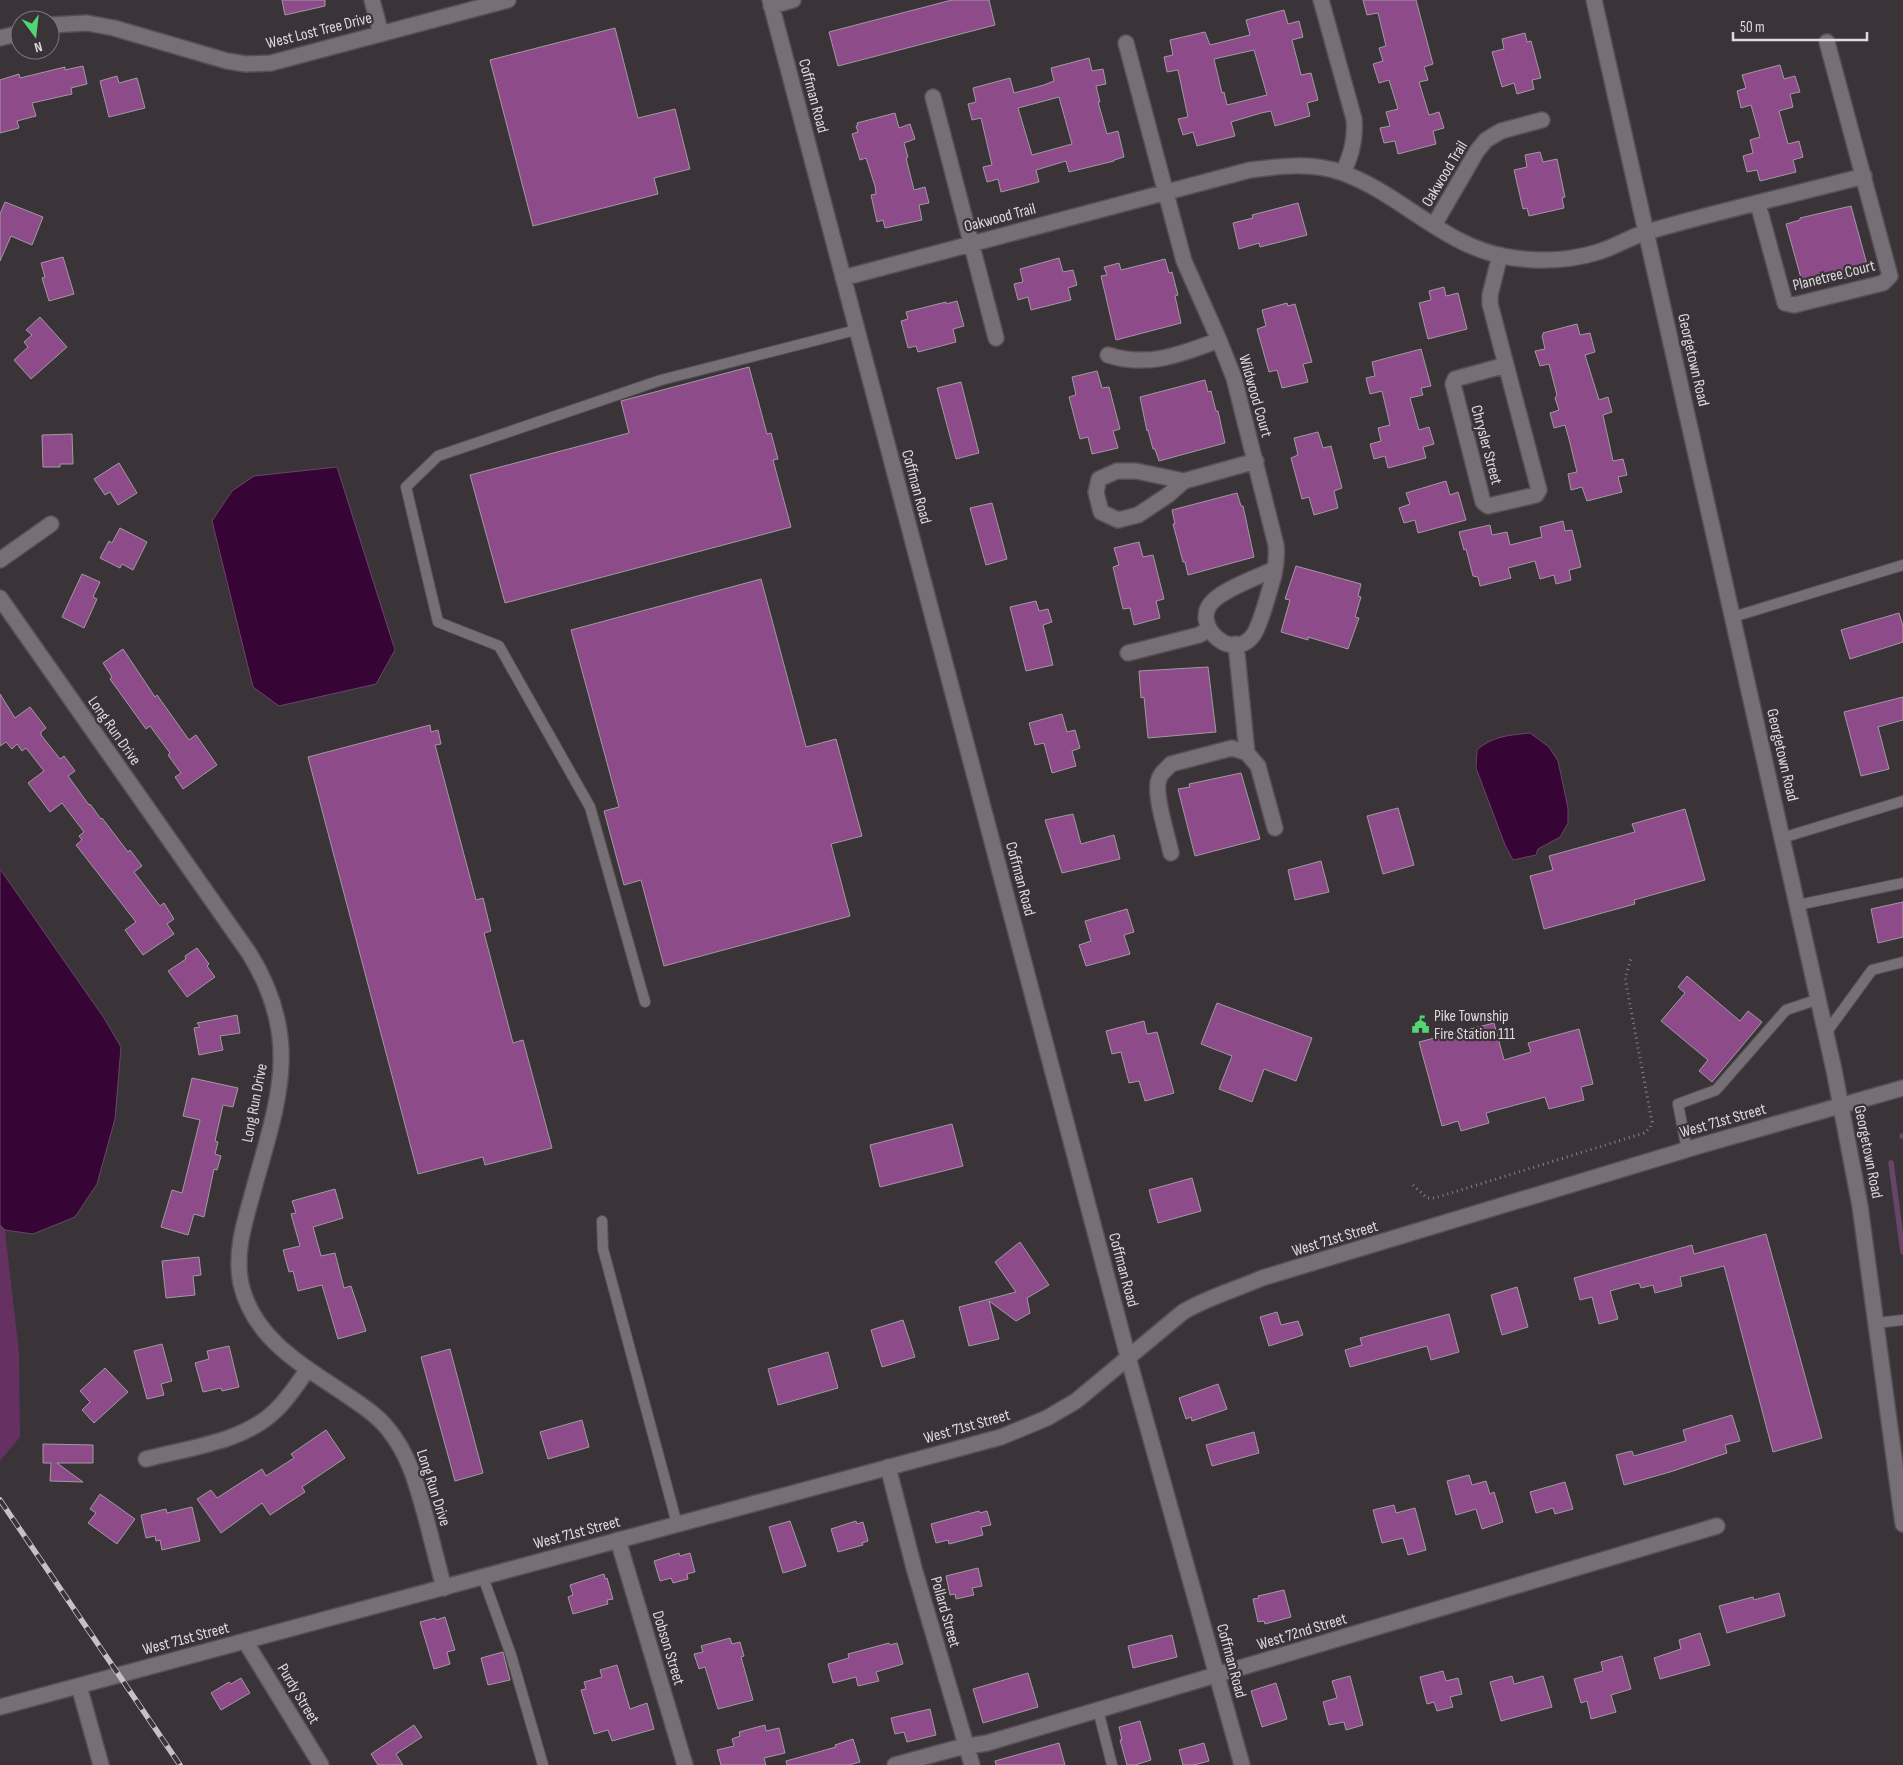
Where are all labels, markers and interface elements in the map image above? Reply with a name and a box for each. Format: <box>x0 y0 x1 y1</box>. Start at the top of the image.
street label: West Lost Tree Drive <box>264 9 374 53</box>
north arrow <box>10 10 60 60</box>
scale bar <box>1733 10 1867 42</box>
text: 50 m <box>1740 18 1765 37</box>
text: N <box>32 38 44 56</box>
street label: Coffman Road <box>794 57 832 135</box>
street label: Oakwood Trail <box>1418 138 1472 210</box>
street label: Oakwood Trail <box>962 199 1038 237</box>
street label: Planetree Court <box>1791 257 1877 295</box>
street label: Georgetown Road <box>1673 312 1713 408</box>
street label: Wildwood Court <box>1234 352 1276 440</box>
street label: Chrysler Street <box>1466 403 1506 487</box>
street label: Coffman Road <box>897 448 935 526</box>
street label: Long Run Drive <box>83 693 145 769</box>
street label: Georgetown Road <box>1762 707 1802 803</box>
street label: Coffman Road <box>1001 840 1039 918</box>
place label: Pike Township Fire Station 111 <box>1434 1007 1515 1044</box>
public building icon: Pike Township Fire Station 111 <box>1410 1015 1430 1035</box>
street label: Long Run Drive <box>238 1062 272 1144</box>
street label: West 71st Street <box>1678 1100 1768 1142</box>
street label: Georgetown Road <box>1850 1104 1886 1200</box>
street label: West 71st Street <box>1290 1217 1380 1261</box>
street label: Coffman Road <box>1104 1231 1142 1309</box>
street label: West 71st Street <box>922 1406 1012 1448</box>
street label: Long Run Drive <box>412 1447 454 1529</box>
street label: West 71st Street <box>532 1512 622 1554</box>
street label: Pollard Street <box>926 1574 964 1650</box>
street label: Dobson Street <box>648 1609 688 1688</box>
street label: West 72nd Street <box>1255 1609 1349 1655</box>
street label: West 71st Street <box>141 1618 231 1660</box>
street label: Coffman Road <box>1212 1622 1250 1700</box>
street label: Purdy Street <box>273 1660 323 1728</box>

